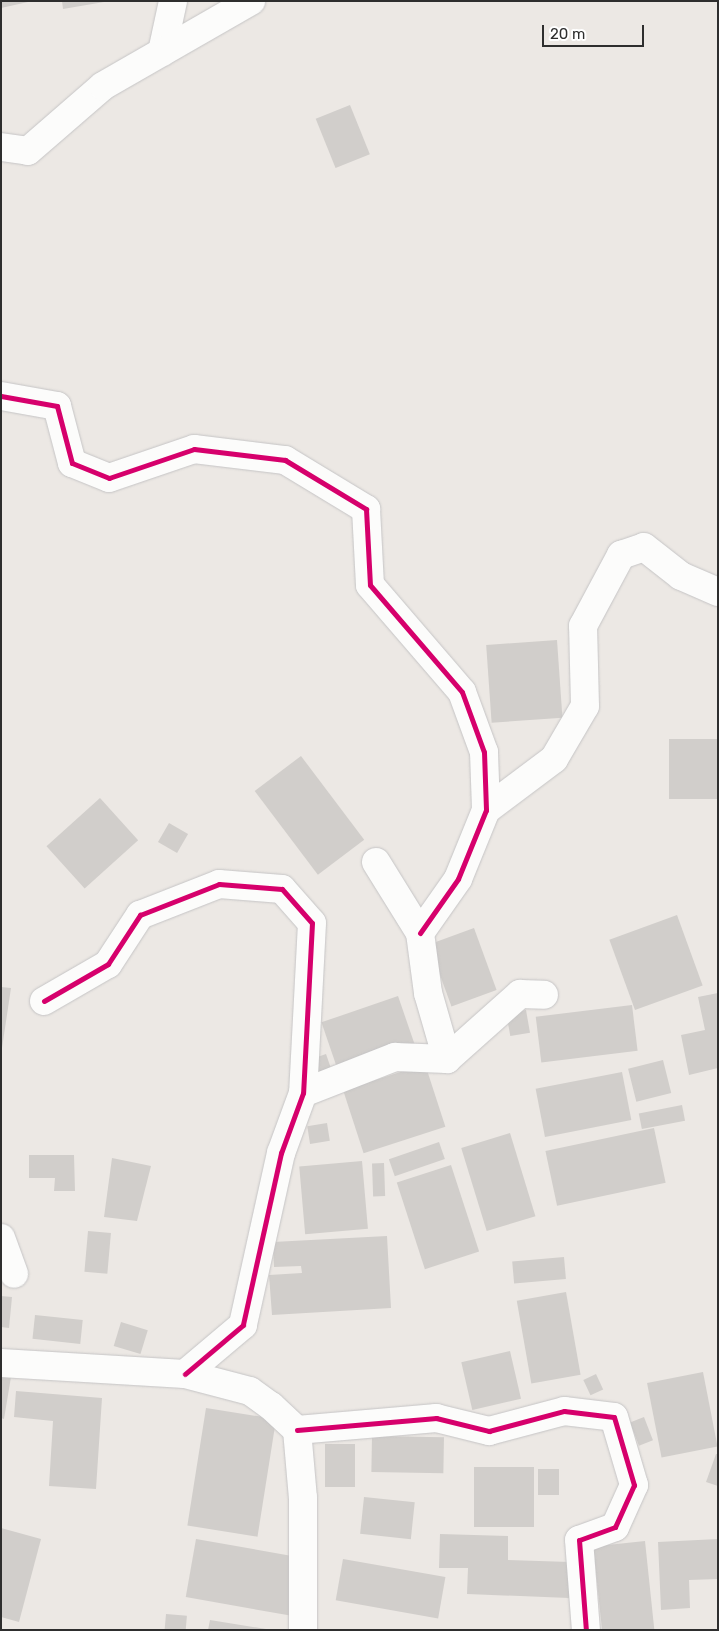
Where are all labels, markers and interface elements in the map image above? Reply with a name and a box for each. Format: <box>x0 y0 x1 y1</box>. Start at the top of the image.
scale bar <box>544 15 646 47</box>
text: 20 m <box>550 25 585 43</box>

